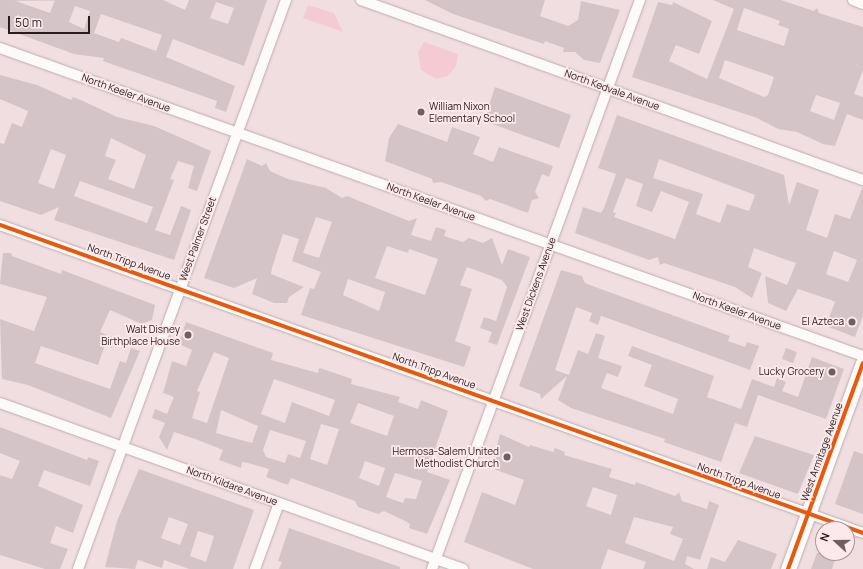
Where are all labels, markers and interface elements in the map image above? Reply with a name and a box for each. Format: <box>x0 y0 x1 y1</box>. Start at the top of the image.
scale bar <box>10 8 92 34</box>
text: 50 m <box>15 14 42 31</box>
street label: North Kedvale Avenue <box>563 67 661 113</box>
street label: North Keeler Avenue <box>80 71 172 115</box>
place label: William Nixon Elementary School <box>429 100 515 124</box>
marker: William Nixon Elementary School <box>416 107 426 117</box>
street label: North Keeler Avenue <box>385 180 477 224</box>
street label: West Palmer Street <box>177 195 219 283</box>
street label: West Dickens Avenue <box>514 236 558 332</box>
street label: North Tripp Avenue <box>86 241 172 283</box>
street label: North Keeler Avenue <box>691 289 783 333</box>
place label: El Azteca <box>802 316 844 328</box>
marker: El Azteca <box>847 317 857 327</box>
place label: Walt Disney Birthplace House <box>101 323 180 346</box>
marker: Walt Disney Birthplace House <box>183 330 193 340</box>
street label: North Tripp Avenue <box>391 350 477 392</box>
place label: Lucky Grocery <box>759 366 824 378</box>
marker: Lucky Grocery <box>827 367 837 377</box>
street label: West Armitage Avenue <box>799 401 845 503</box>
place label: Hermosa-Salem United Methodist Church <box>392 445 499 468</box>
marker: Hermosa-Salem United Methodist Church <box>502 452 512 462</box>
street label: North Tripp Avenue <box>696 460 782 502</box>
street label: North Kildare Avenue <box>185 464 279 508</box>
north arrow <box>815 521 855 561</box>
text: N <box>816 531 833 543</box>

